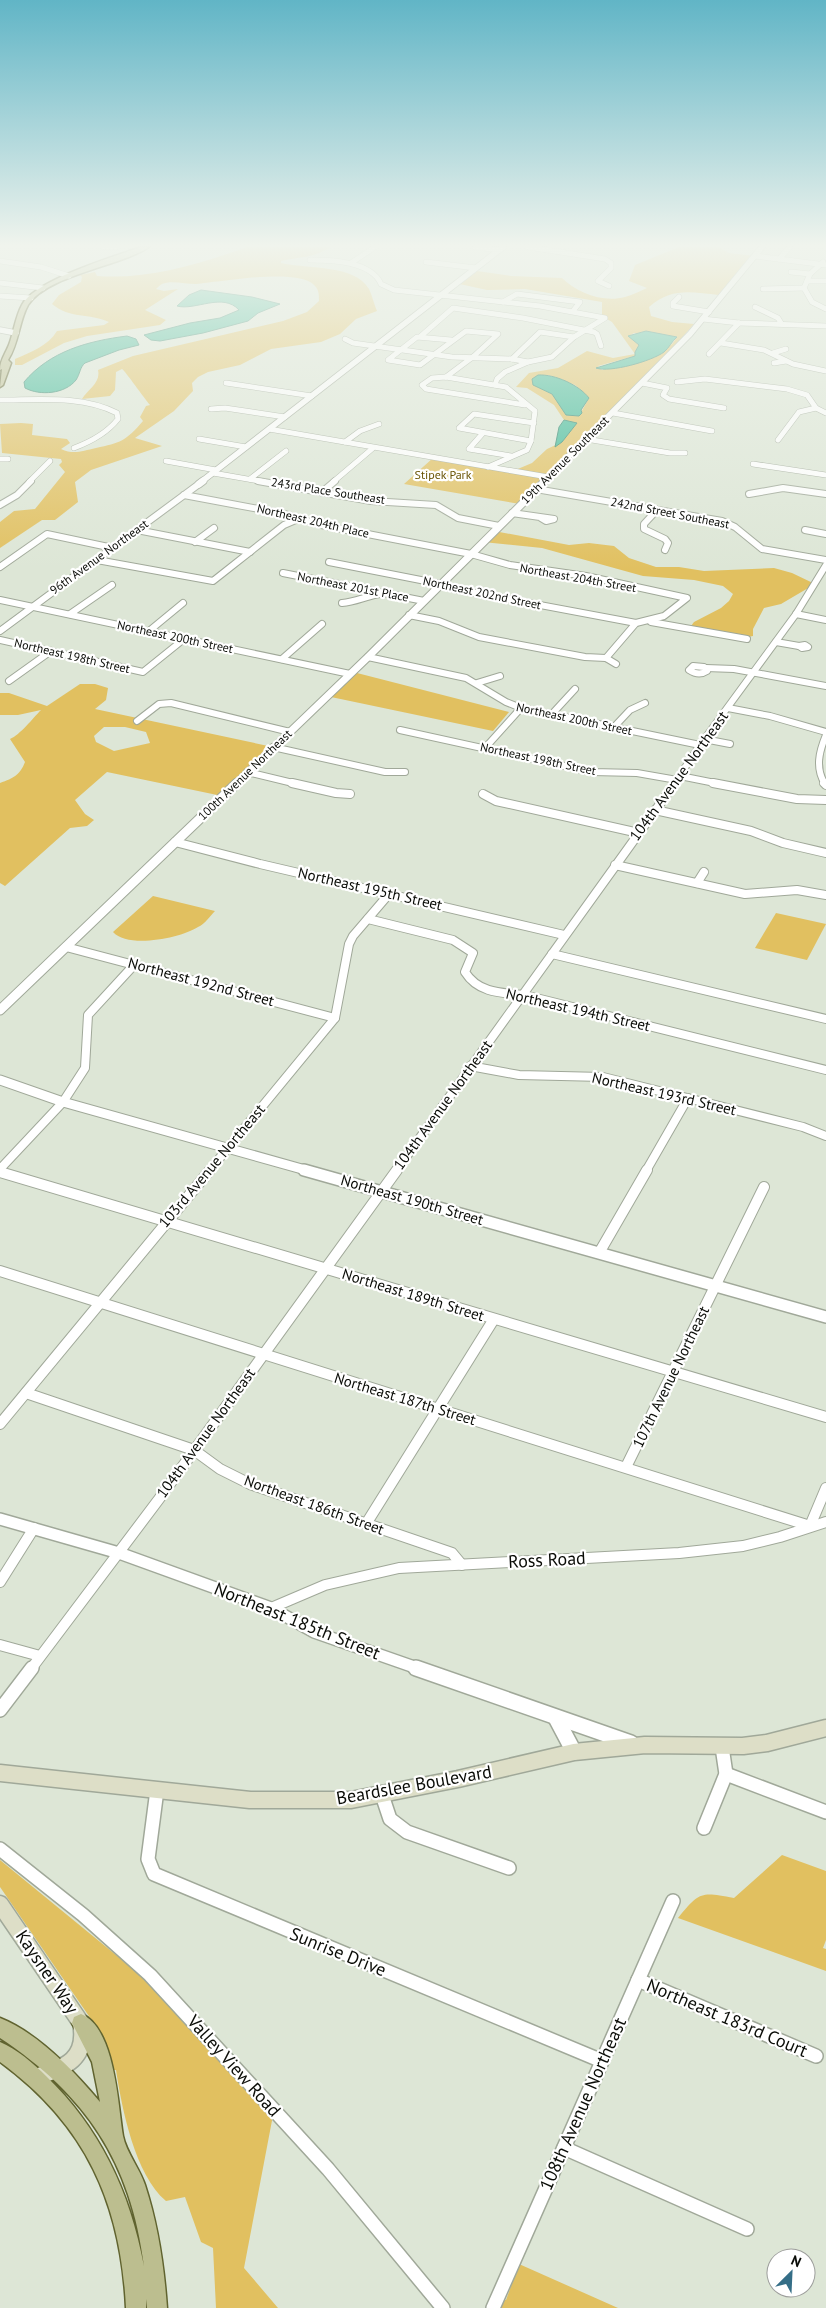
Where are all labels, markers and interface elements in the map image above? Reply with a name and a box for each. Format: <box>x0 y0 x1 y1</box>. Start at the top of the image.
street label: 19th Avenue Southeast <box>518 413 612 507</box>
park label: Stipek Park <box>415 467 472 482</box>
street label: 243rd Place Southeast <box>270 474 386 507</box>
street label: 242nd Street Southeast <box>609 494 731 531</box>
street label: Northeast 204th Place <box>255 500 371 541</box>
street label: 96th Avenue Northeast <box>47 516 151 597</box>
street label: Northeast 204th Street <box>519 560 638 595</box>
street label: Northeast 201st Place <box>296 568 410 605</box>
street label: Northeast 202nd Street <box>422 573 543 612</box>
street label: Northeast 200th Street <box>116 617 234 656</box>
street label: Northeast 198th Street <box>13 635 131 676</box>
street label: Northeast 200th Street <box>515 699 633 738</box>
street label: 104th Avenue Northeast <box>625 707 732 844</box>
street label: 100th Avenue Northeast <box>195 726 295 823</box>
street label: Northeast 198th Street <box>479 739 597 778</box>
street label: Northeast 195th Street <box>296 863 444 914</box>
street label: Northeast 192nd Street <box>126 953 276 1010</box>
street label: Northeast 194th Street <box>504 984 652 1035</box>
street label: 104th Avenue Northeast <box>389 1036 496 1173</box>
street label: Northeast 193rd Street <box>590 1068 738 1119</box>
street label: 103rd Avenue Northeast <box>154 1100 269 1231</box>
street label: Northeast 190th Street <box>339 1170 486 1229</box>
street label: Northeast 189th Street <box>340 1264 486 1325</box>
street label: 107th Avenue Northeast <box>628 1303 713 1451</box>
street label: 104th Avenue Northeast <box>152 1364 259 1501</box>
street label: Northeast 187th Street <box>332 1368 478 1429</box>
street label: Northeast 186th Street <box>242 1470 387 1539</box>
street label: Ross Road <box>508 1546 586 1573</box>
street label: Northeast 185th Street <box>211 1577 384 1664</box>
street label: Beardslee Boulevard <box>334 1760 493 1809</box>
street label: Sunrise Drive <box>287 1922 390 1981</box>
street label: Kaysner Way <box>11 1925 84 2019</box>
street label: Northeast 183rd Court <box>643 1973 811 2062</box>
street label: Valley View Road <box>182 2009 286 2121</box>
street label: 108th Avenue Northeast <box>534 2014 631 2194</box>
north arrow <box>766 2248 816 2298</box>
text: N <box>788 2251 804 2271</box>

